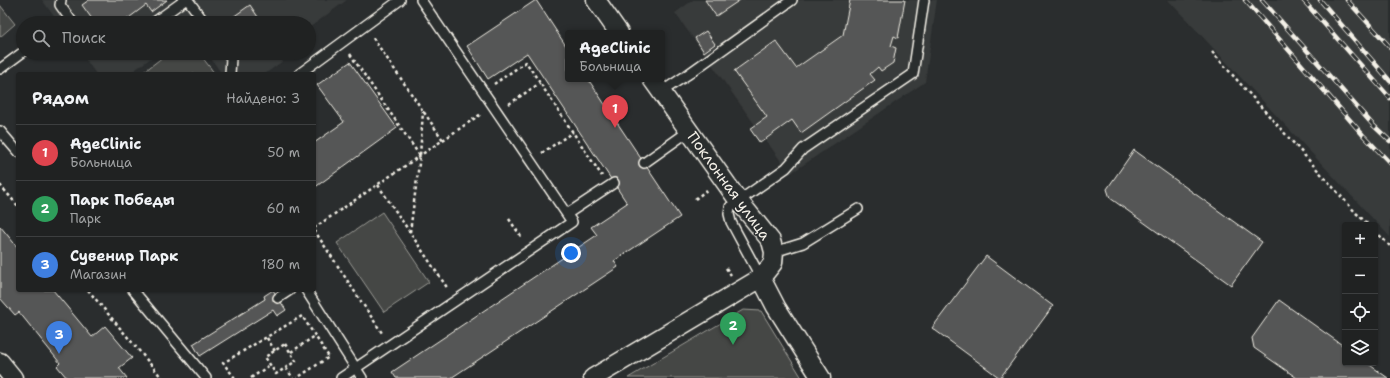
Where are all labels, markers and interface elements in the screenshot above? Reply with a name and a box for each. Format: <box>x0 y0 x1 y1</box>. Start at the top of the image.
search box <box>16 16 316 60</box>
icon: search <box>30 27 52 49</box>
text: Поиск <box>62 28 106 48</box>
popup <box>565 30 665 82</box>
text: AgeClinic <box>579 38 651 58</box>
text: Больница <box>579 58 641 75</box>
text: Рядом <box>32 87 89 109</box>
text: Найдено: 3 <box>226 90 300 107</box>
pin: 1 <box>602 95 628 128</box>
street label: Поклонная улица <box>683 128 776 245</box>
text: AgeClinic <box>70 134 141 154</box>
text: 1 <box>42 144 48 161</box>
text: 50 m <box>267 144 300 161</box>
text: Больница <box>70 154 132 171</box>
text: Парк Победы <box>70 190 175 210</box>
text: 2 <box>40 200 50 217</box>
text: 60 m <box>267 200 300 217</box>
text: Парк <box>70 210 101 227</box>
map controls <box>1342 222 1378 366</box>
button: + <box>1342 222 1378 258</box>
your location <box>561 243 581 263</box>
text: Сувенир Парк <box>70 246 178 266</box>
text: 3 <box>40 256 50 273</box>
text: 180 m <box>261 256 300 273</box>
button: − <box>1342 258 1378 294</box>
text: Магазин <box>70 266 126 283</box>
button: locate <box>1342 294 1378 330</box>
pin: 2 <box>720 312 746 345</box>
pin: 3 <box>46 321 72 354</box>
button: layers <box>1342 330 1378 366</box>

